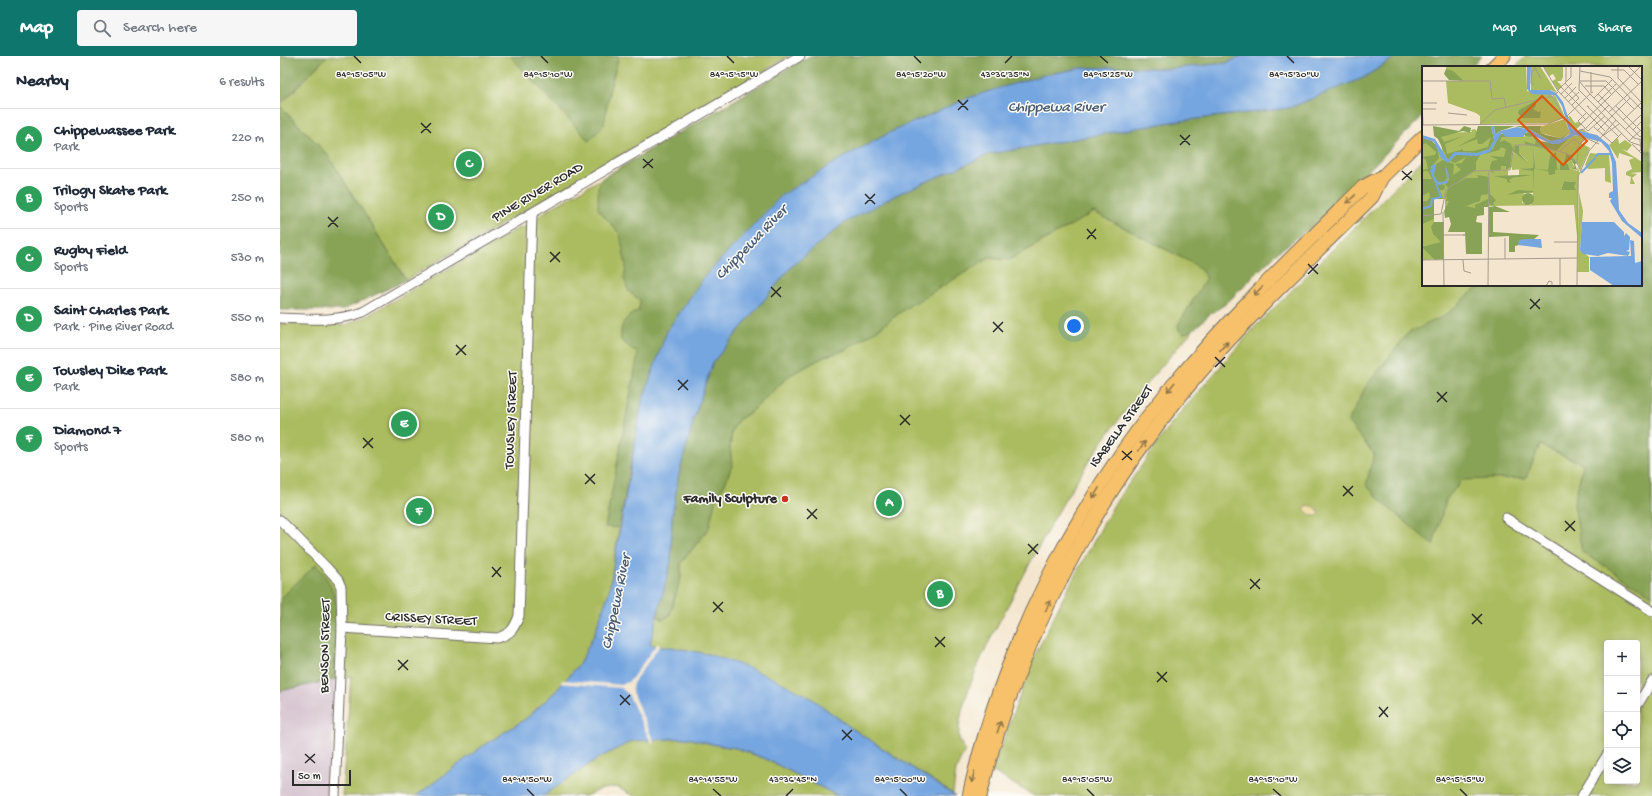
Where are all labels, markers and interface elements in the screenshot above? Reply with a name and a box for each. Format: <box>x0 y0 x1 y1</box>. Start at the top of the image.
search box <box>77 10 357 46</box>
text: Map <box>20 17 53 40</box>
icon: search <box>91 17 113 39</box>
text: Search here <box>123 19 197 37</box>
text: Map <box>1493 20 1517 37</box>
text: Layers <box>1539 20 1576 37</box>
text: Share <box>1598 20 1632 37</box>
inset map <box>1422 66 1642 286</box>
text: 84°15'05"W <box>336 69 387 81</box>
text: 84°15'10"W <box>524 69 573 81</box>
text: 84°15'15"W <box>710 69 759 81</box>
text: 84°15'20"W <box>896 69 946 81</box>
text: 43°36'35"N <box>981 69 1030 81</box>
text: 84°15'25"W <box>1083 69 1133 81</box>
text: 84°15'30"W <box>1269 69 1320 81</box>
text: Nearby <box>16 72 69 92</box>
text: 6 results <box>219 75 264 90</box>
water label: Chippewa River <box>1008 99 1107 117</box>
text: Chippewassee Park <box>54 122 175 140</box>
text: A <box>25 131 33 146</box>
text: 220 m <box>232 131 264 146</box>
text: Park <box>54 140 79 155</box>
pin: C <box>456 149 482 179</box>
street label: PINE RIVER ROAD <box>489 159 587 227</box>
text: Trilogy Skate Park <box>54 182 167 200</box>
text: B <box>26 191 32 206</box>
text: 250 m <box>231 191 264 206</box>
one-way arrow <box>1346 195 1356 204</box>
text: Sports <box>54 200 88 215</box>
water label: Chippewa River <box>712 200 794 284</box>
pin: D <box>428 202 454 232</box>
text: Rugby Field <box>54 242 127 260</box>
text: C <box>25 251 33 266</box>
text: 530 m <box>231 251 264 266</box>
text: Sports <box>54 260 88 275</box>
one-way arrow <box>1253 286 1263 296</box>
text: Saint Charles Park <box>54 302 168 320</box>
text: D <box>25 311 33 326</box>
text: 550 m <box>231 311 264 326</box>
your location <box>1064 316 1084 336</box>
text: Park · Pine River Road <box>54 320 173 335</box>
one-way arrow <box>1220 341 1229 351</box>
text: Towsley Dike Park <box>54 362 166 380</box>
street label: TOWSLEY STREET <box>502 370 522 470</box>
text: E <box>25 371 33 386</box>
text: 580 m <box>230 371 264 386</box>
text: Park <box>54 380 79 395</box>
street label: ISABELLA STREET <box>1086 382 1158 472</box>
one-way arrow <box>1167 382 1176 393</box>
pin: E <box>391 409 417 439</box>
text: Diamond 7 <box>54 422 121 440</box>
text: F <box>26 431 32 446</box>
text: 580 m <box>230 431 264 446</box>
text: Sports <box>54 440 88 455</box>
one-way arrow <box>1138 441 1146 452</box>
one-way arrow <box>1091 487 1099 499</box>
pin: A <box>876 488 902 518</box>
place label: Family Sculpture <box>683 491 778 508</box>
marker: Family Sculpture <box>780 494 790 504</box>
pin: F <box>406 496 432 526</box>
water label: Chippewa River <box>598 550 636 651</box>
pin: B <box>927 579 953 609</box>
street label: BENSON STREET <box>317 598 335 694</box>
one-way arrow <box>1045 600 1052 612</box>
street label: CRISSEY STREET <box>385 609 478 631</box>
map controls <box>1604 640 1640 784</box>
button: + <box>1604 640 1640 676</box>
button: − <box>1604 676 1640 712</box>
button: locate <box>1604 712 1640 748</box>
one-way arrow <box>996 721 1004 733</box>
button: layers <box>1604 748 1640 784</box>
scale bar <box>292 768 351 787</box>
one-way arrow <box>969 770 976 783</box>
text: 50 m <box>298 771 320 783</box>
text: 84°14'50"W <box>502 774 552 786</box>
text: 84°14'55"W <box>688 774 738 786</box>
text: 43°36'45"N <box>769 774 817 786</box>
text: 84°15'00"W <box>875 774 926 786</box>
text: 84°15'05"W <box>1062 774 1113 786</box>
text: 84°15'10"W <box>1249 774 1298 786</box>
text: 84°15'15"W <box>1436 774 1485 786</box>

